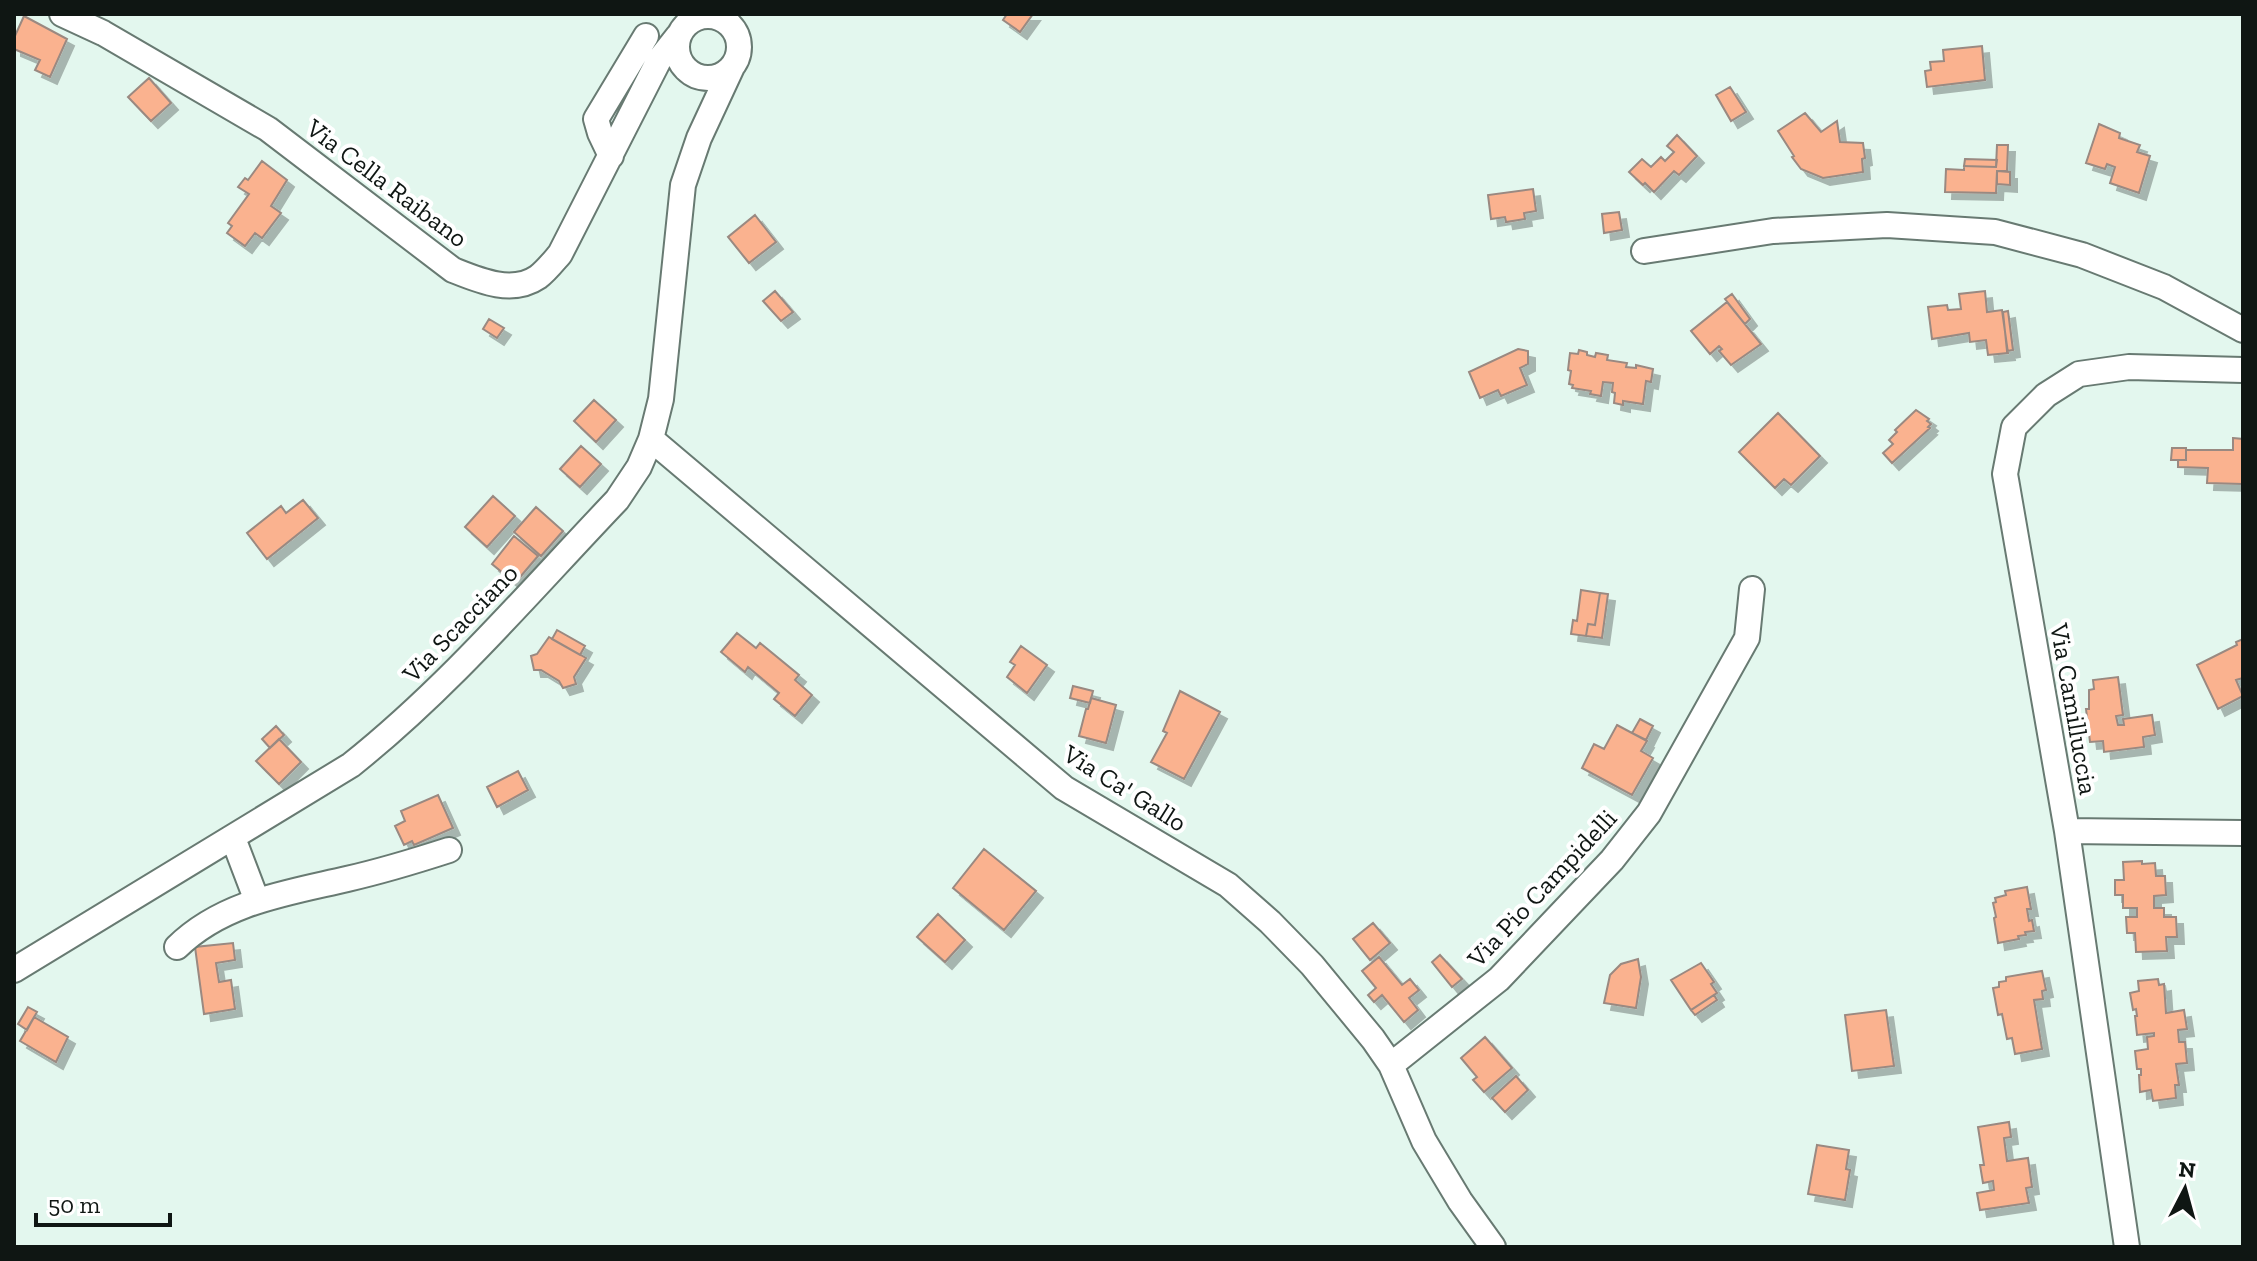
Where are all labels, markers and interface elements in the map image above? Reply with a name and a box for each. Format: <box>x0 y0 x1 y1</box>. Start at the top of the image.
street label: Via Cella Raibano <box>299 111 474 254</box>
street label: Via Scacciano <box>395 557 525 690</box>
street label: Via Camilluccia <box>2043 620 2105 798</box>
street label: Via Ca' Gallo <box>1056 737 1193 839</box>
street label: Via Pio Campidelli <box>1460 802 1623 974</box>
north arrow <box>2145 1149 2225 1229</box>
text: N <box>2177 1155 2197 1184</box>
scale bar <box>36 1177 170 1227</box>
text: 50 m <box>48 1190 101 1219</box>

